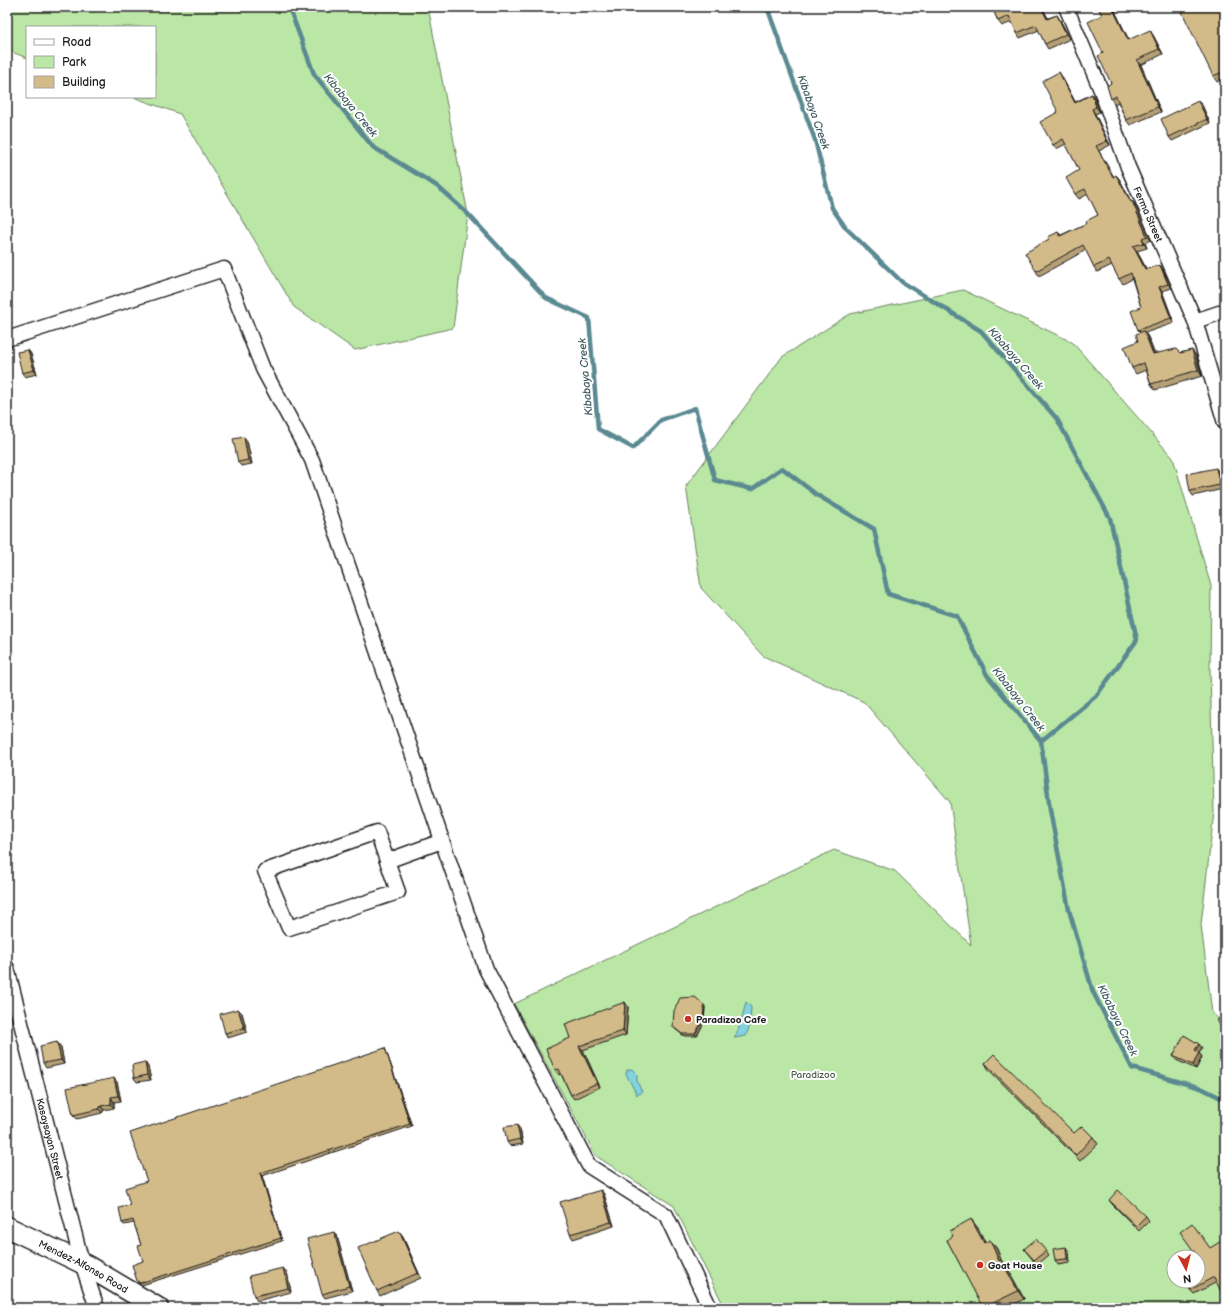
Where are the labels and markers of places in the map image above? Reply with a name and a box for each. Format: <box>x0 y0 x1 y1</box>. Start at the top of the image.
marker: Paradizoo Cafe <box>683 1014 693 1024</box>
place label: Paradizoo Cafe <box>696 1014 766 1026</box>
marker: Goat House <box>975 1260 985 1270</box>
place label: Goat House <box>988 1260 1042 1272</box>

